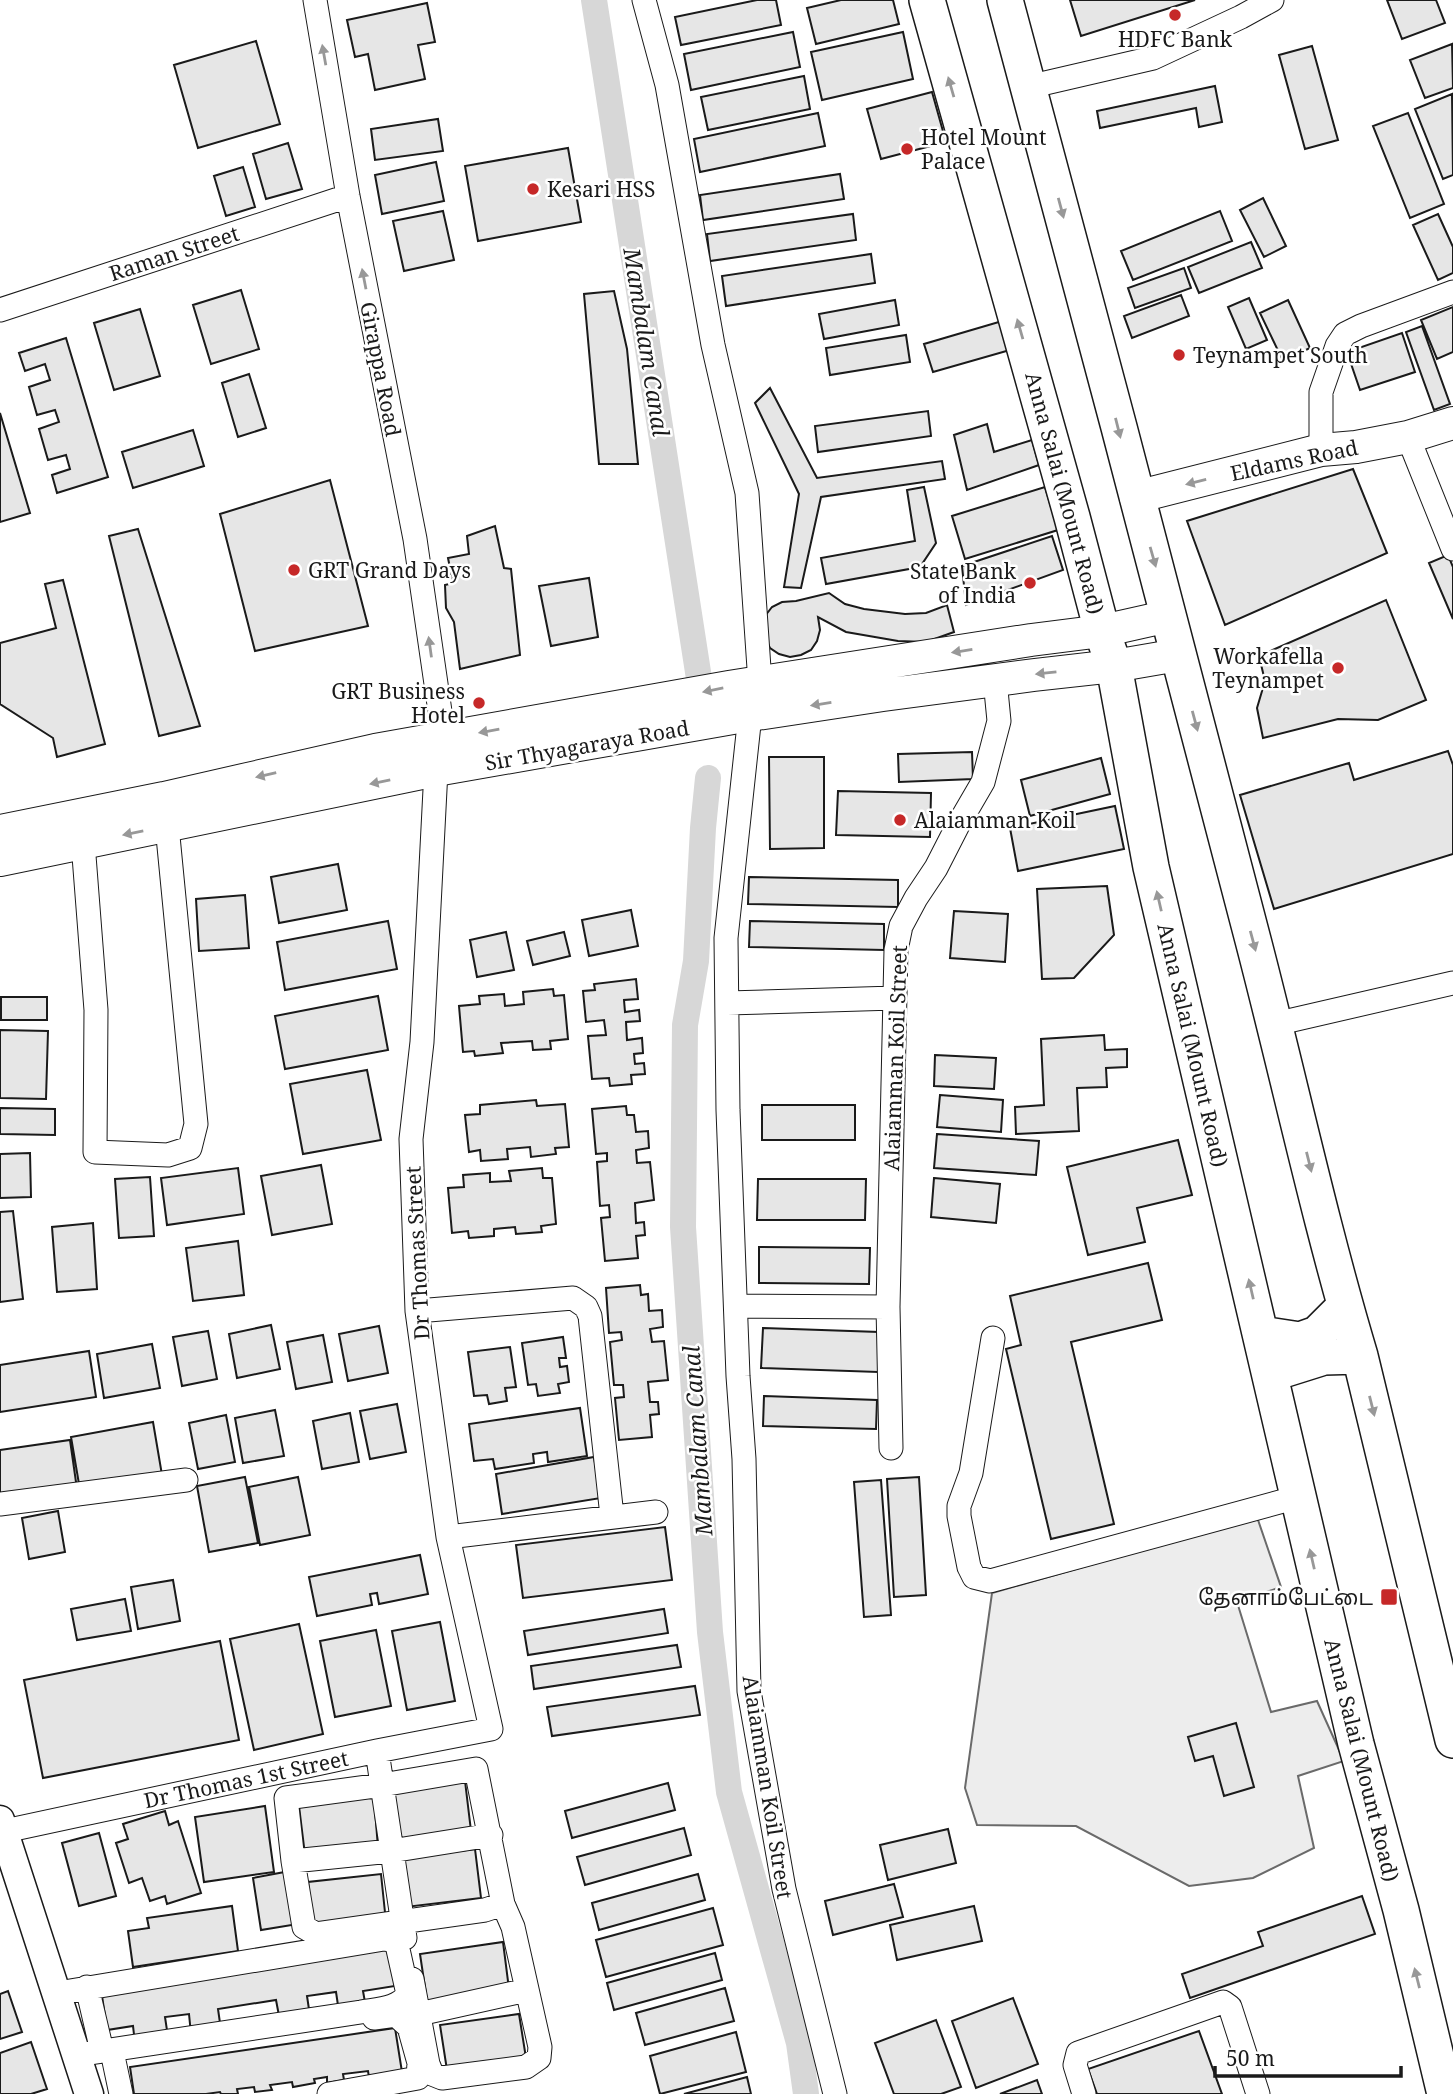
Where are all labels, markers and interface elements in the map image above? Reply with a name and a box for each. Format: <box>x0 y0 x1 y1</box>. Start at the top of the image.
marker: HDFC Bank <box>1167 7 1183 23</box>
place label: HDFC Bank <box>1118 25 1233 53</box>
one-way arrow <box>318 44 329 66</box>
one-way arrow <box>946 76 956 97</box>
place label: Hotel Mount Palace <box>921 123 1046 175</box>
marker: Hotel Mount Palace <box>899 141 915 157</box>
place label: Kesari HSS <box>547 175 655 203</box>
marker: Kesari HSS <box>525 181 541 197</box>
one-way arrow <box>1056 197 1067 219</box>
street label: Raman Street <box>106 219 242 287</box>
water label: Mambalam Canal <box>616 244 678 439</box>
one-way arrow <box>358 268 369 290</box>
street label: Girappa Road <box>354 299 408 439</box>
one-way arrow <box>1014 318 1024 339</box>
place label: Teynampet South <box>1193 341 1368 369</box>
marker: Teynampet South <box>1171 347 1187 363</box>
street label: Anna Salai (Mount Road) <box>1019 369 1111 617</box>
one-way arrow <box>1113 417 1124 439</box>
street label: Eldams Road <box>1228 433 1360 487</box>
one-way arrow <box>1185 477 1207 488</box>
one-way arrow <box>1148 546 1158 567</box>
place label: GRT Grand Days <box>308 556 471 584</box>
place label: State Bank of India <box>910 557 1017 609</box>
marker: GRT Grand Days <box>286 562 302 578</box>
marker: State Bank of India <box>1022 575 1038 591</box>
one-way arrow <box>425 636 436 658</box>
place label: Workafella Teynampet <box>1212 642 1324 694</box>
one-way arrow <box>951 646 973 657</box>
marker: Workafella Teynampet <box>1330 660 1346 676</box>
one-way arrow <box>1035 668 1057 679</box>
place label: GRT Business Hotel <box>331 677 465 729</box>
one-way arrow <box>702 685 724 696</box>
marker: GRT Business Hotel <box>471 695 487 711</box>
one-way arrow <box>810 699 832 710</box>
one-way arrow <box>1190 711 1201 733</box>
street label: Sir Thyagaraya Road <box>483 713 691 777</box>
one-way arrow <box>478 726 500 737</box>
one-way arrow <box>255 770 277 781</box>
one-way arrow <box>369 777 391 788</box>
place label: Alaiamman Koil <box>914 806 1076 834</box>
marker: Alaiamman Koil <box>892 812 908 828</box>
one-way arrow <box>122 828 144 839</box>
one-way arrow <box>1153 890 1164 912</box>
street label: Anna Salai (Mount Road) <box>1151 920 1235 1170</box>
one-way arrow <box>1248 930 1259 952</box>
street label: Alaiamman Koil Street <box>877 945 913 1171</box>
one-way arrow <box>1304 1151 1315 1173</box>
street label: Dr Thomas Street <box>398 1165 436 1341</box>
one-way arrow <box>1245 1278 1256 1300</box>
water label: Mambalam Canal <box>674 1345 720 1538</box>
one-way arrow <box>1367 1395 1378 1417</box>
one-way arrow <box>1307 1548 1318 1570</box>
place label: தேனாம்பேட்டை <box>1198 1583 1373 1612</box>
marker: தேனாம்பேட்டை <box>1379 1587 1399 1607</box>
street label: Anna Salai (Mount Road) <box>1318 1636 1406 1884</box>
street label: Alaiamman Koil Street <box>737 1673 799 1901</box>
street label: Dr Thomas 1st Street <box>141 1744 351 1814</box>
one-way arrow <box>1411 1967 1422 1989</box>
scale bar <box>1215 2035 1400 2078</box>
text: 50 m <box>1226 2044 1275 2072</box>

